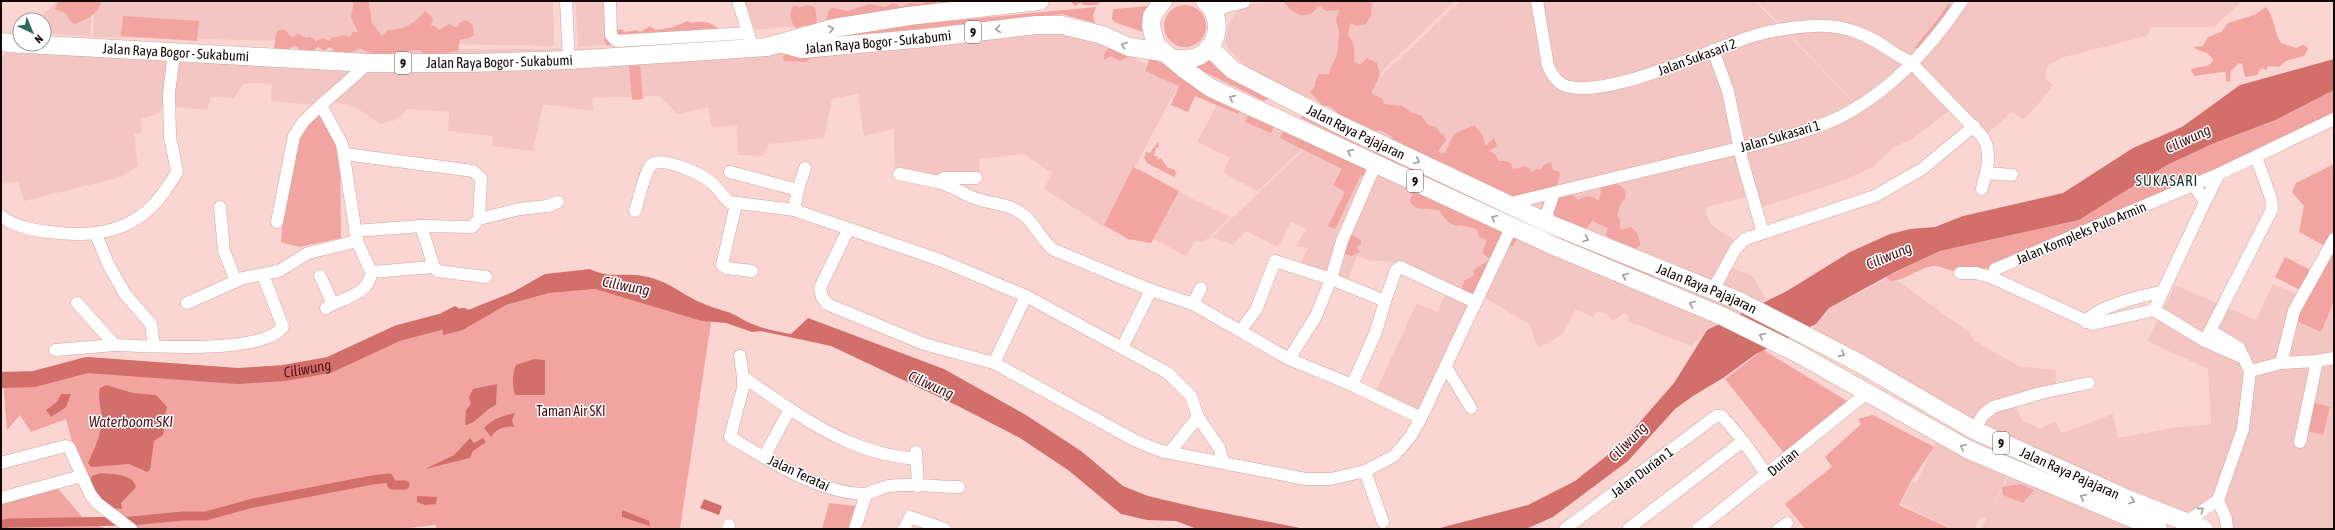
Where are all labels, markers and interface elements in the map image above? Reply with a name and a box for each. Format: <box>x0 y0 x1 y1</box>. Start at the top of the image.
north arrow <box>12 12 52 52</box>
road number: 9 <box>965 21 981 43</box>
one-way arrow <box>995 25 1001 34</box>
one-way arrow <box>828 26 834 34</box>
street label: Jalan Raya Bogor - Sukabumi <box>804 27 952 57</box>
text: N <box>32 33 45 46</box>
street label: Jalan Sukasari 2 <box>1655 35 1739 79</box>
street label: Jalan Raya Bogor - Sukabumi <box>102 40 249 64</box>
one-way arrow <box>1121 41 1128 49</box>
road number: 9 <box>395 52 411 74</box>
street label: Jalan Raya Bogor - Sukabumi <box>426 52 573 71</box>
one-way arrow <box>1229 95 1236 103</box>
street label: Jalan Raya Pajajaran <box>1304 101 1408 163</box>
street label: Jalan Sukasari 1 <box>1738 117 1822 155</box>
water label: Ciliwung <box>2162 121 2213 156</box>
one-way arrow <box>1347 148 1354 156</box>
one-way arrow <box>1413 156 1421 164</box>
road number: 9 <box>1407 170 1423 192</box>
district label: SUKASARI <box>2136 172 2198 189</box>
street label: Jalan Kompleks Pulo Armin <box>2014 198 2148 268</box>
one-way arrow <box>1490 215 1498 223</box>
one-way arrow <box>1581 234 1589 242</box>
water label: Ciliwung <box>1863 238 1914 273</box>
street label: Jalan Raya Pajajaran <box>1654 260 1759 317</box>
water label: Ciliwung <box>601 273 651 298</box>
one-way arrow <box>1622 273 1629 281</box>
one-way arrow <box>1688 300 1695 308</box>
one-way arrow <box>1759 333 1767 341</box>
one-way arrow <box>1838 349 1845 357</box>
water label: Ciliwung <box>282 356 332 381</box>
water label: Ciliwung <box>906 367 957 402</box>
park label: Taman Air SKI <box>536 403 606 419</box>
water label: Waterboom SKI <box>89 413 173 430</box>
water label: Ciliwung <box>1605 418 1650 465</box>
road number: 9 <box>1993 432 2009 454</box>
street label: Jalan Durian 1 <box>1608 443 1676 501</box>
one-way arrow <box>1960 444 1968 452</box>
street label: Jalan Raya Pajajaran <box>2018 444 2122 502</box>
street label: Durian <box>1764 445 1802 479</box>
street label: Jalan Teratai <box>766 452 832 494</box>
one-way arrow <box>2080 494 2088 502</box>
one-way arrow <box>2129 496 2136 505</box>
one-way arrow <box>2197 508 2204 515</box>

